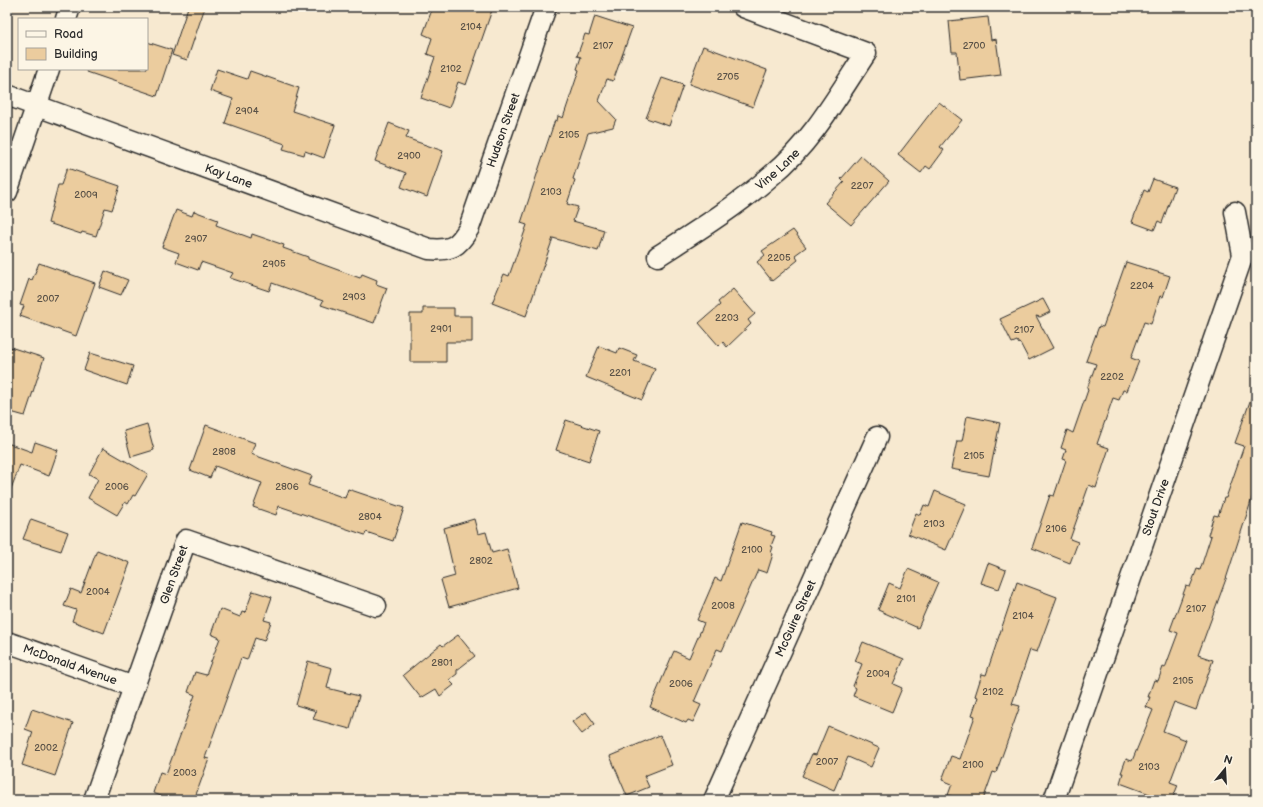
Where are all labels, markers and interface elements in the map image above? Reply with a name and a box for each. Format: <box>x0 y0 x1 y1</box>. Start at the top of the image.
legend <box>18 18 148 70</box>
house number: 2104 <box>460 21 482 33</box>
text: Road <box>54 27 83 42</box>
house number: 2107 <box>593 40 613 52</box>
house number: 2700 <box>963 40 985 52</box>
text: Building <box>54 47 98 62</box>
house number: 2102 <box>440 63 462 75</box>
house number: 2705 <box>717 71 739 83</box>
street label: Hudson Street <box>483 91 523 169</box>
house number: 2904 <box>235 105 259 117</box>
house number: 2105 <box>558 129 580 141</box>
street label: Vine Lane <box>753 145 803 193</box>
house number: 2900 <box>397 150 421 162</box>
street label: Kay Lane <box>203 160 255 191</box>
house number: 2207 <box>851 180 873 192</box>
house number: 2103 <box>540 186 562 198</box>
house number: 2009 <box>74 189 98 201</box>
house number: 2907 <box>185 233 207 245</box>
house number: 2205 <box>767 252 791 264</box>
house number: 2905 <box>262 258 286 270</box>
house number: 2204 <box>1130 280 1154 292</box>
house number: 2903 <box>342 291 366 303</box>
house number: 2007 <box>37 293 59 305</box>
house number: 2203 <box>715 312 739 324</box>
house number: 2901 <box>430 323 452 335</box>
house number: 2107 <box>1014 324 1034 336</box>
house number: 2201 <box>609 367 631 379</box>
house number: 2202 <box>1100 371 1124 383</box>
house number: 2808 <box>212 446 236 458</box>
house number: 2105 <box>963 450 985 462</box>
street label: Stout Drive <box>1139 477 1172 538</box>
house number: 2006 <box>105 481 129 493</box>
house number: 2806 <box>275 481 299 493</box>
house number: 2804 <box>358 511 382 523</box>
house number: 2103 <box>923 518 945 530</box>
house number: 2106 <box>1045 523 1067 535</box>
street label: Glen Street <box>156 543 191 606</box>
house number: 2100 <box>741 544 763 556</box>
house number: 2802 <box>469 555 493 567</box>
street label: McGuire Street <box>772 577 819 659</box>
house number: 2004 <box>86 586 110 598</box>
house number: 2101 <box>896 593 916 605</box>
house number: 2008 <box>711 600 735 612</box>
house number: 2107 <box>1186 603 1206 615</box>
house number: 2104 <box>1012 610 1034 622</box>
street label: McDonald Avenue <box>21 641 119 688</box>
house number: 2801 <box>431 657 453 669</box>
house number: 2009 <box>866 668 890 680</box>
house number: 2105 <box>1172 675 1194 687</box>
house number: 2006 <box>669 678 693 690</box>
house number: 2102 <box>982 686 1004 698</box>
house number: 2002 <box>34 742 58 754</box>
north arrow <box>1205 749 1245 789</box>
text: N <box>1222 753 1234 767</box>
house number: 2007 <box>816 756 838 768</box>
house number: 2100 <box>962 759 984 771</box>
house number: 2103 <box>1138 761 1160 773</box>
house number: 2003 <box>173 767 197 779</box>

